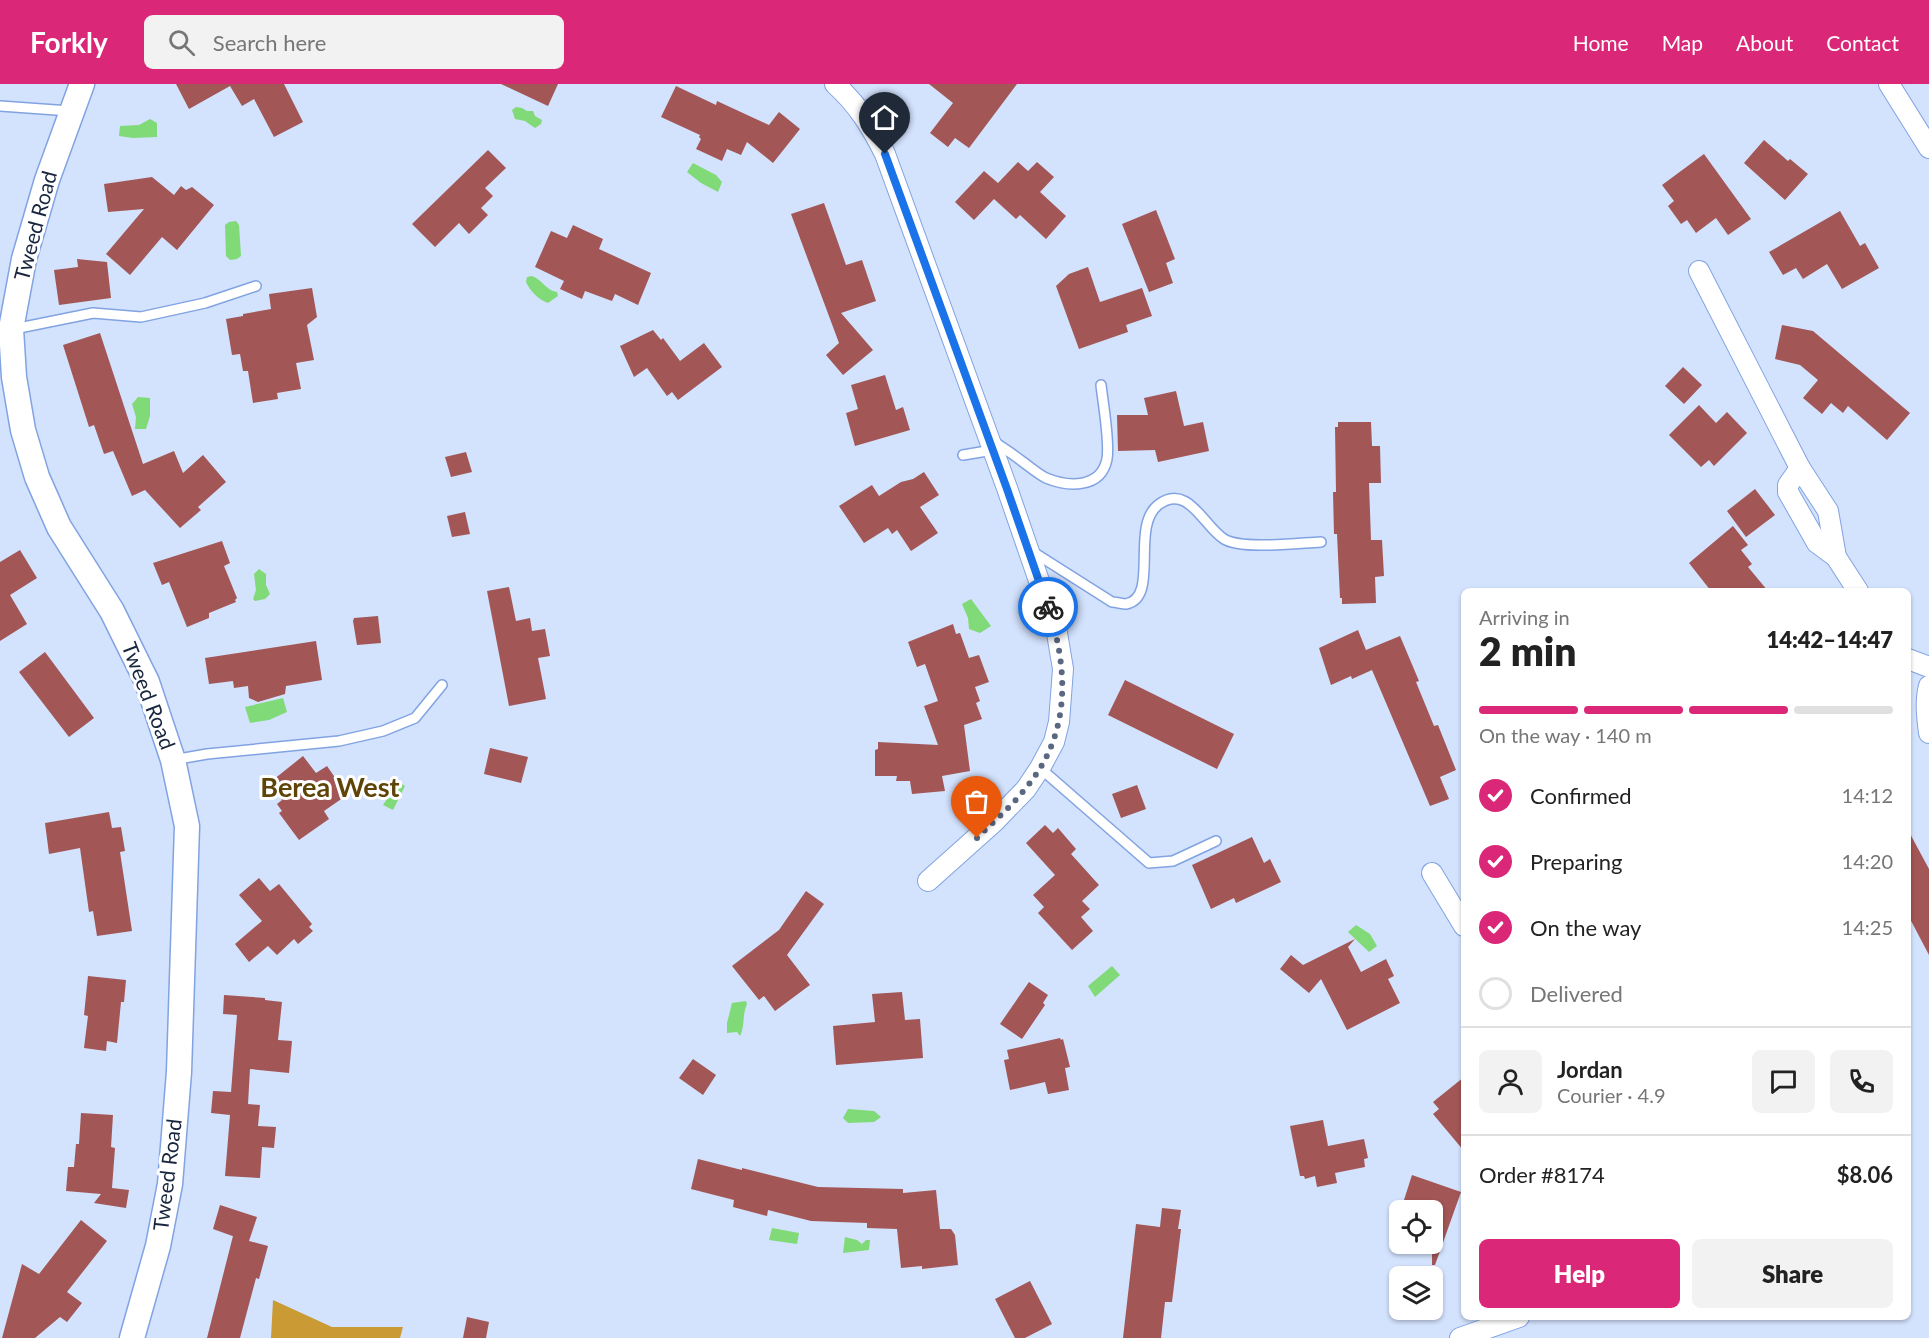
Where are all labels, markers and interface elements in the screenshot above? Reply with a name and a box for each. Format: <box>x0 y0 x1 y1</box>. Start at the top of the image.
search box <box>144 15 564 69</box>
text: Forkly <box>30 25 108 59</box>
icon: search <box>165 26 198 59</box>
text: Search here <box>213 29 326 56</box>
text: Home <box>1573 30 1629 55</box>
text: Map <box>1662 30 1703 55</box>
text: About <box>1736 30 1793 55</box>
text: Contact <box>1826 30 1899 55</box>
pin <box>859 92 910 154</box>
icon: home <box>868 101 901 134</box>
street label: Tweed Road <box>8 168 61 283</box>
courier <box>1018 577 1078 637</box>
icon: bike <box>1032 591 1065 624</box>
text: Arriving in <box>1479 605 1570 629</box>
text: 14:42–14:47 <box>1767 626 1893 653</box>
text: 2 min <box>1479 628 1576 674</box>
street label: Tweed Road <box>118 638 181 753</box>
text: On the way · 140 m <box>1479 723 1652 747</box>
district label: Berea West <box>260 770 400 803</box>
pin <box>951 776 1002 838</box>
icon: check <box>1479 779 1512 812</box>
text: Confirmed <box>1530 782 1632 809</box>
text: 14:12 <box>1842 783 1893 807</box>
icon: bag <box>960 785 993 818</box>
icon: check <box>1479 845 1512 878</box>
text: Preparing <box>1530 848 1622 875</box>
text: 14:20 <box>1842 849 1893 873</box>
icon: check <box>1479 911 1512 944</box>
text: On the way <box>1530 914 1641 941</box>
text: 14:25 <box>1842 915 1893 939</box>
text: Delivered <box>1530 980 1623 1007</box>
button: person <box>1479 1050 1542 1113</box>
button: chat <box>1752 1050 1815 1113</box>
button: phone <box>1830 1050 1893 1113</box>
text: Jordan <box>1557 1056 1623 1083</box>
text: Courier · 4.9 <box>1557 1083 1666 1107</box>
street label: Tweed Road <box>147 1117 186 1232</box>
text: Order #8174 <box>1479 1161 1605 1188</box>
text: $8.06 <box>1837 1161 1893 1188</box>
map controls <box>1389 1200 1443 1320</box>
button: locate <box>1389 1200 1443 1254</box>
button: Help <box>1479 1239 1680 1308</box>
button: Share <box>1692 1239 1893 1308</box>
button: layers <box>1389 1266 1443 1320</box>

